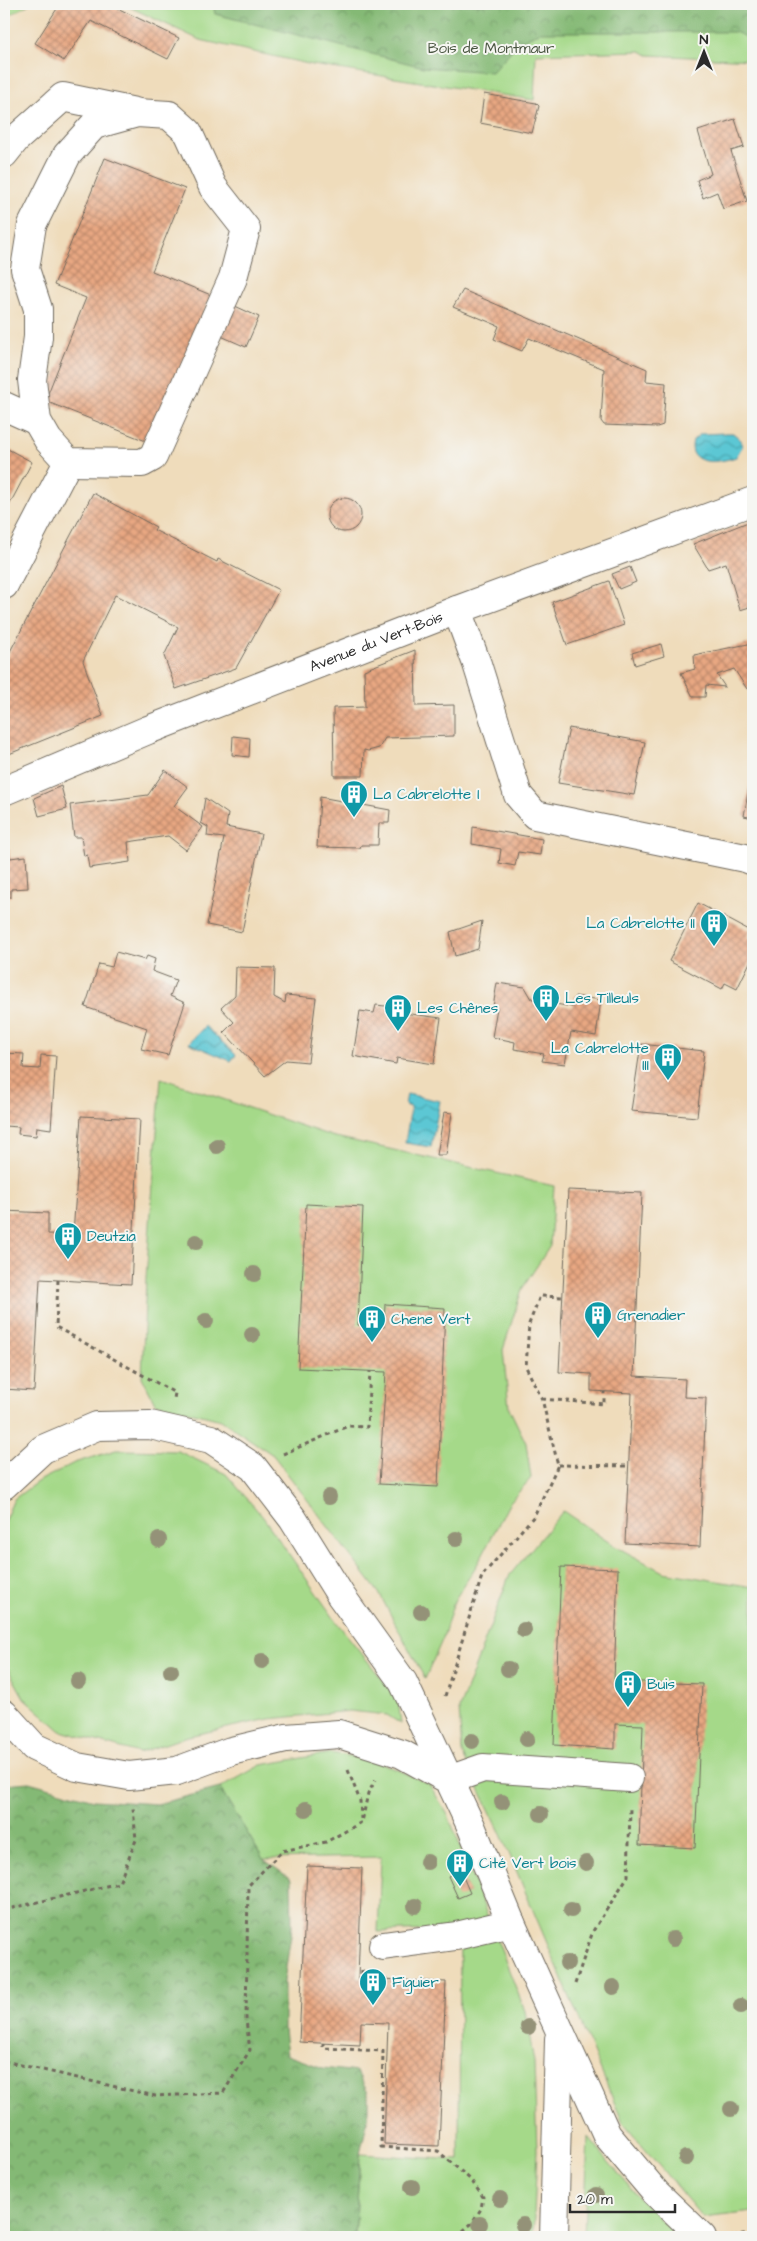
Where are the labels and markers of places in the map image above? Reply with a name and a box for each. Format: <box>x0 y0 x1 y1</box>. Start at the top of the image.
building icon: La Cabrelotte I <box>339 779 369 818</box>
place label: La Cabrelotte I <box>373 784 479 805</box>
building icon: La Cabrelotte II <box>699 908 729 947</box>
place label: La Cabrelotte II <box>586 913 695 934</box>
building icon: Les Tilleuls <box>531 983 561 1022</box>
place label: Les Tilleuls <box>565 988 639 1009</box>
building icon: Les Chênes <box>383 993 413 1032</box>
place label: Les Chênes <box>417 998 499 1019</box>
place label: La Cabrelotte III <box>551 1038 649 1076</box>
building icon: La Cabrelotte III <box>653 1042 683 1081</box>
building icon: Deutzia <box>53 1221 83 1260</box>
place label: Deutzia <box>87 1226 136 1247</box>
building icon: Grenadier <box>583 1300 613 1339</box>
building icon: Chene Vert <box>357 1304 387 1343</box>
place label: Grenadier <box>617 1305 685 1326</box>
place label: Chene Vert <box>391 1309 471 1330</box>
building icon: Buis <box>613 1669 643 1708</box>
place label: Buis <box>647 1674 676 1695</box>
building icon: Cité Vert bois <box>445 1848 475 1887</box>
place label: Cité Vert bois <box>479 1853 577 1874</box>
building icon: Figuier <box>358 1967 388 2006</box>
place label: Figuier <box>392 1972 439 1994</box>

